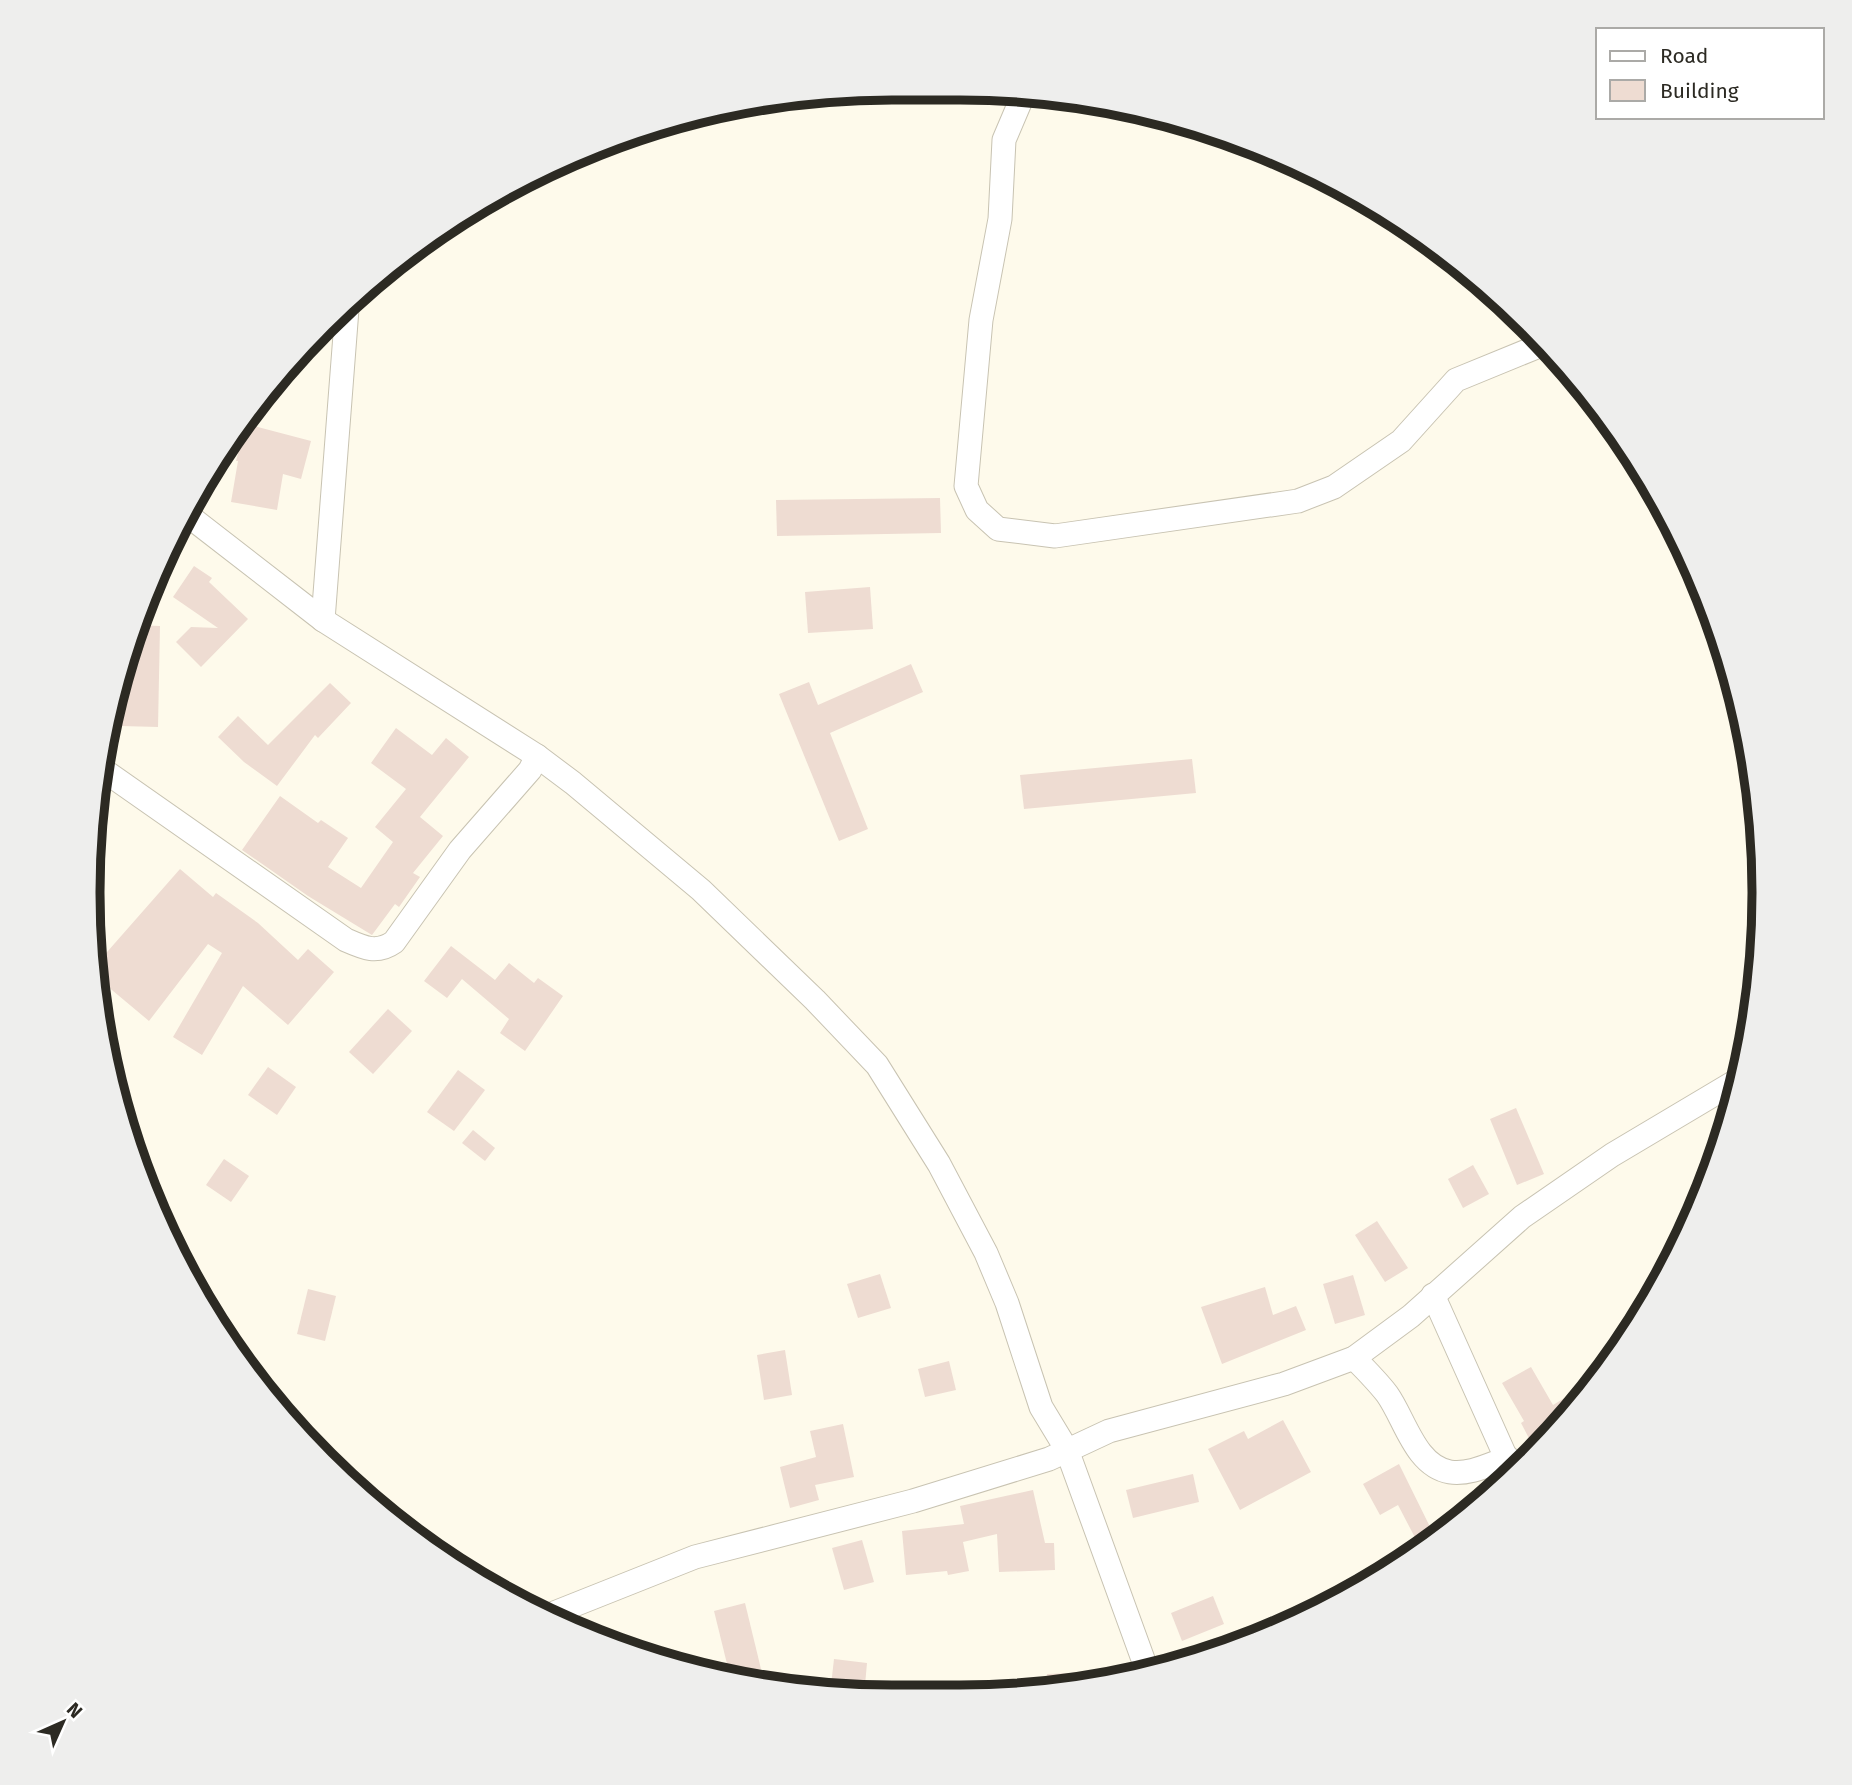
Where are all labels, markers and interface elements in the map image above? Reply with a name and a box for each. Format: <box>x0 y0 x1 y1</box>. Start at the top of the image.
legend <box>1596 28 1824 119</box>
text: Road <box>1660 43 1708 69</box>
text: Building <box>1660 78 1739 104</box>
north arrow <box>28 1687 98 1757</box>
text: N <box>62 1698 87 1723</box>

